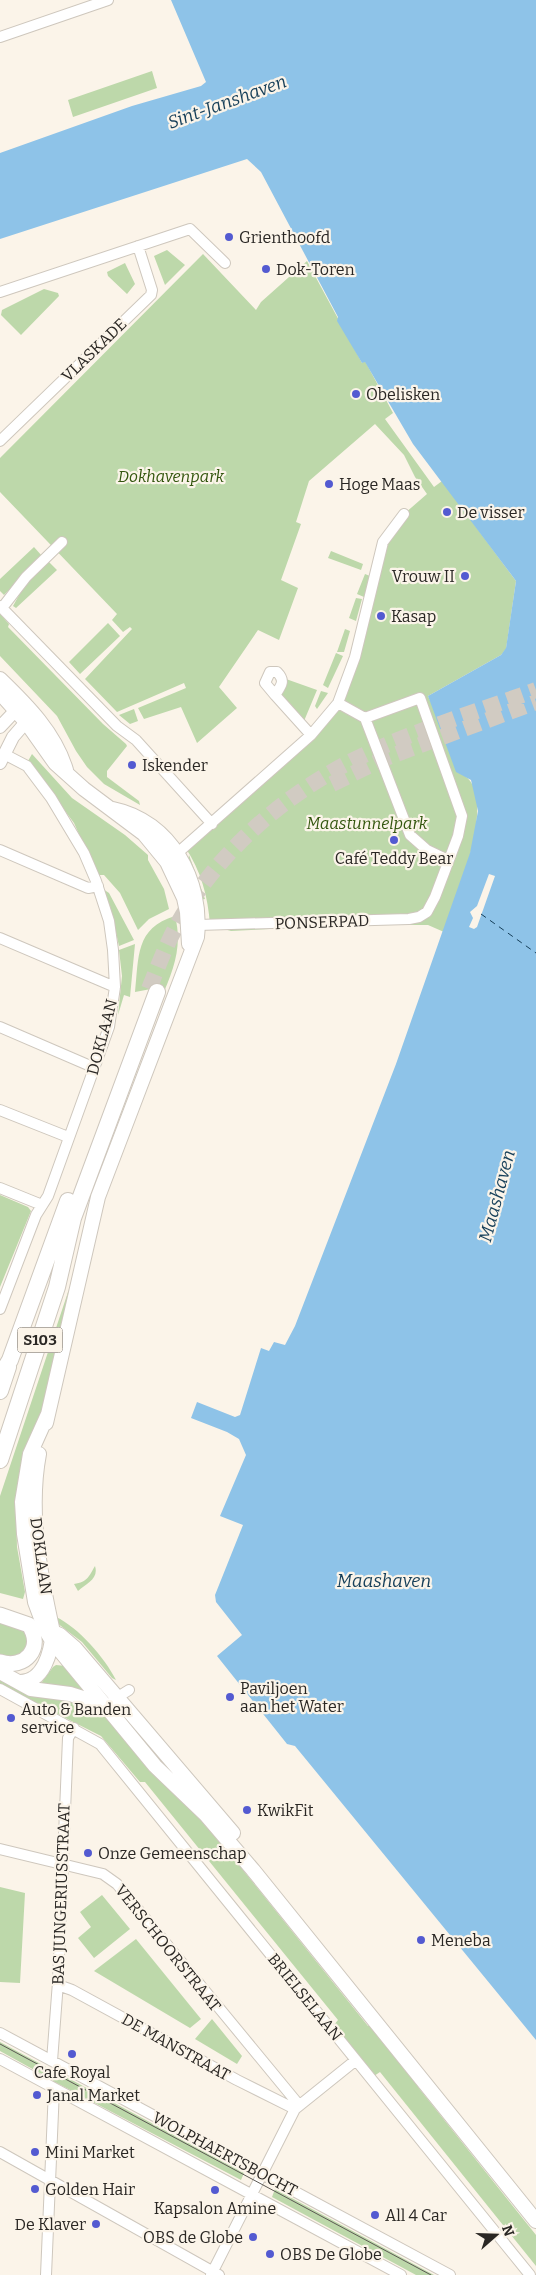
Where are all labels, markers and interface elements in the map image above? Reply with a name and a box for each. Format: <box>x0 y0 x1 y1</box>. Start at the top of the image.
water label: Sint-Janshaven <box>165 70 289 134</box>
place label: Grienthoofd <box>239 228 331 247</box>
marker: Grienthoofd <box>223 231 235 243</box>
place label: Dok-Toren <box>276 260 355 279</box>
marker: Dok-Toren <box>260 263 272 275</box>
street label: VLASKADE <box>58 314 130 386</box>
place label: Obelisken <box>366 385 440 404</box>
marker: Obelisken <box>350 388 362 400</box>
park label: Dokhavenpark <box>118 467 225 486</box>
place label: Hoge Maas <box>339 475 421 494</box>
marker: Hoge Maas <box>323 478 335 490</box>
place label: De visser <box>457 503 525 522</box>
marker: De visser <box>441 506 453 518</box>
place label: Vrouw II <box>392 567 455 586</box>
marker: Vrouw II <box>459 570 471 582</box>
place label: Kasap <box>391 607 436 626</box>
marker: Kasap <box>375 610 387 622</box>
place label: Iskender <box>142 756 208 775</box>
marker: Iskender <box>126 759 138 771</box>
park label: Maastunnelpark <box>307 814 428 833</box>
marker: Café Teddy Bear <box>388 834 400 846</box>
place label: Café Teddy Bear <box>335 849 453 868</box>
street label: PONSERPAD <box>274 911 370 933</box>
street label: DOKLAAN <box>83 997 121 1077</box>
water label: Maashaven <box>474 1148 520 1244</box>
road number: S103 <box>18 1328 62 1352</box>
street label: DOKLAAN <box>26 1516 56 1596</box>
water label: Maashaven <box>337 1570 431 1592</box>
place label: Paviljoen aan het Water <box>240 1679 344 1716</box>
marker: Paviljoen aan het Water <box>224 1691 236 1703</box>
place label: Auto & Banden service <box>21 1700 131 1737</box>
marker: Auto & Banden service <box>5 1712 17 1724</box>
place label: KwikFit <box>257 1801 314 1820</box>
street label: BAS JUNGERIUSSTRAAT <box>48 1803 74 1985</box>
marker: KwikFit <box>241 1804 253 1816</box>
place label: Onze Gemeenschap <box>98 1844 247 1863</box>
marker: Onze Gemeenschap <box>82 1847 94 1859</box>
street label: VERSCHOORSTRAAT <box>111 1881 225 2015</box>
place label: Meneba <box>431 1931 491 1950</box>
marker: Meneba <box>415 1934 427 1946</box>
street label: BRIELSELAAN <box>264 1949 346 2045</box>
street label: DE MANSTRAAT <box>119 2009 233 2085</box>
marker: Cafe Royal <box>66 2048 78 2060</box>
place label: Cafe Royal <box>34 2063 111 2082</box>
place label: Janal Market <box>46 2086 140 2105</box>
marker: Janal Market <box>31 2089 43 2101</box>
street label: WOLPHAERTSBOCHT <box>149 2108 301 2200</box>
place label: Mini Market <box>45 2143 135 2162</box>
marker: Mini Market <box>29 2146 41 2158</box>
place label: Golden Hair <box>45 2180 135 2199</box>
marker: Golden Hair <box>29 2183 41 2195</box>
marker: Kapsalon Amine <box>209 2184 221 2196</box>
place label: Kapsalon Amine <box>154 2199 276 2218</box>
place label: All 4 Car <box>385 2206 447 2225</box>
marker: All 4 Car <box>369 2209 381 2221</box>
north arrow <box>471 2210 521 2260</box>
place label: De Klaver <box>15 2215 86 2234</box>
marker: De Klaver <box>90 2218 102 2230</box>
text: N <box>498 2223 518 2239</box>
place label: OBS de Globe <box>143 2228 243 2247</box>
marker: OBS de Globe <box>247 2231 259 2243</box>
place label: OBS De Globe <box>280 2245 382 2264</box>
marker: OBS De Globe <box>264 2248 276 2260</box>

